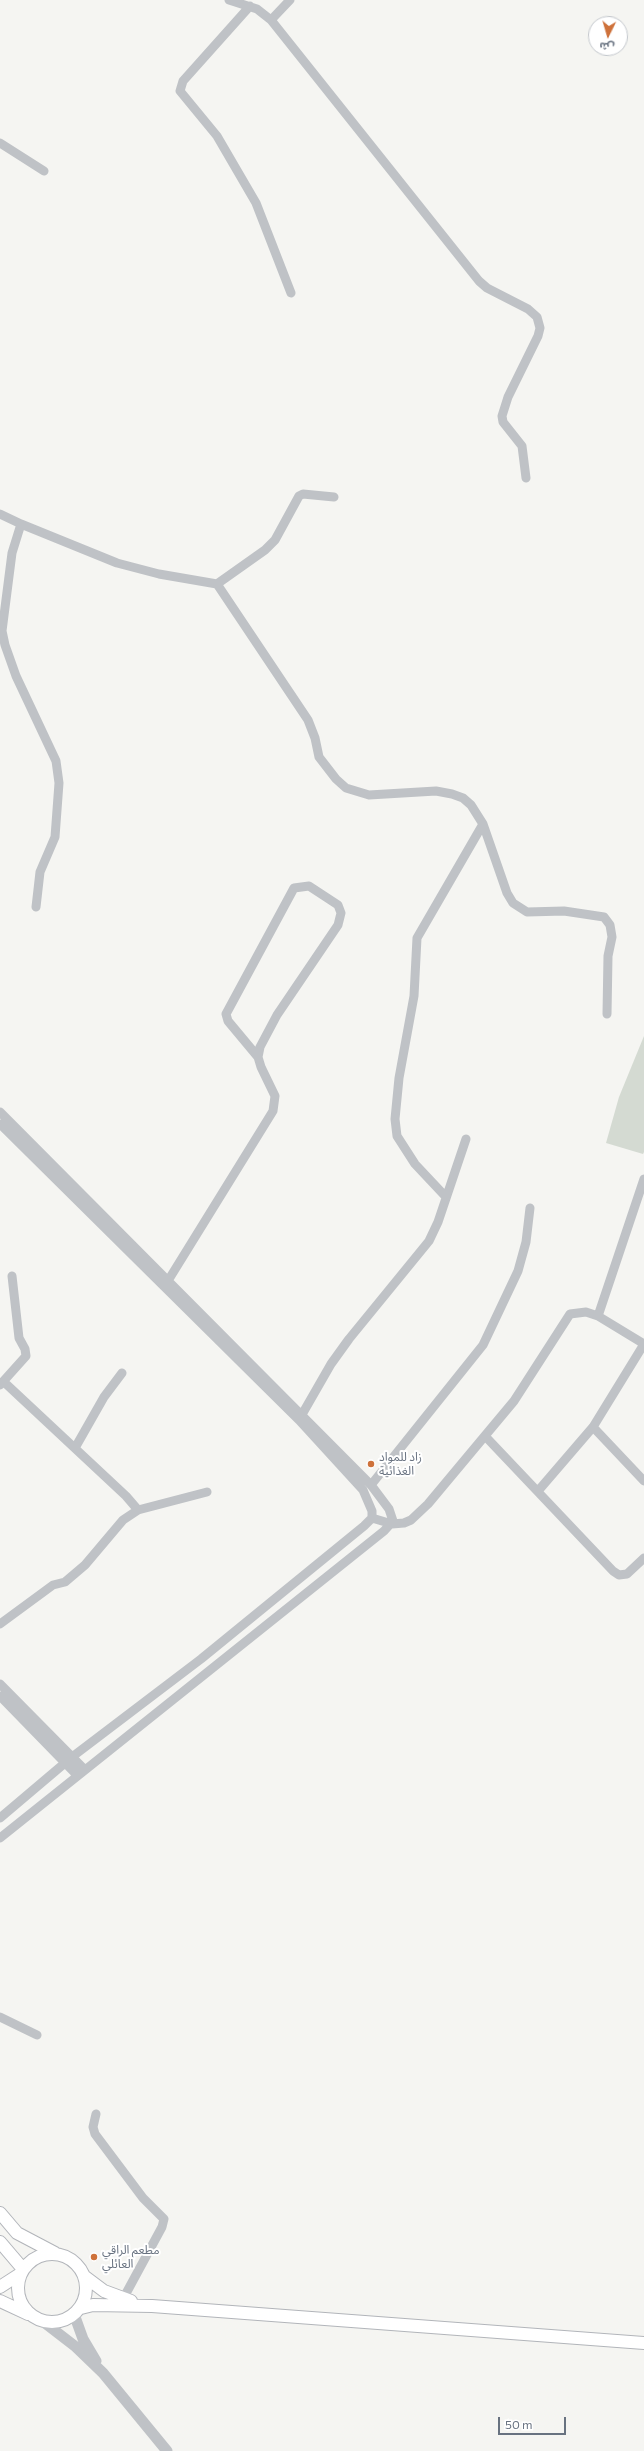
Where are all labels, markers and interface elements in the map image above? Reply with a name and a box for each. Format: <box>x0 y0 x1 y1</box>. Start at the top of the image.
north arrow <box>588 16 628 56</box>
text: ش <box>599 40 615 55</box>
place label: زاد للمواد الغذائية <box>379 1450 422 1478</box>
marker: زاد للمواد الغذائية <box>366 1459 376 1469</box>
place label: مطعم الراقي العائلي <box>102 2243 160 2271</box>
marker: مطعم الراقي العائلي <box>89 2252 99 2262</box>
scale bar <box>500 2409 568 2435</box>
text: 50 m <box>505 2417 533 2431</box>

